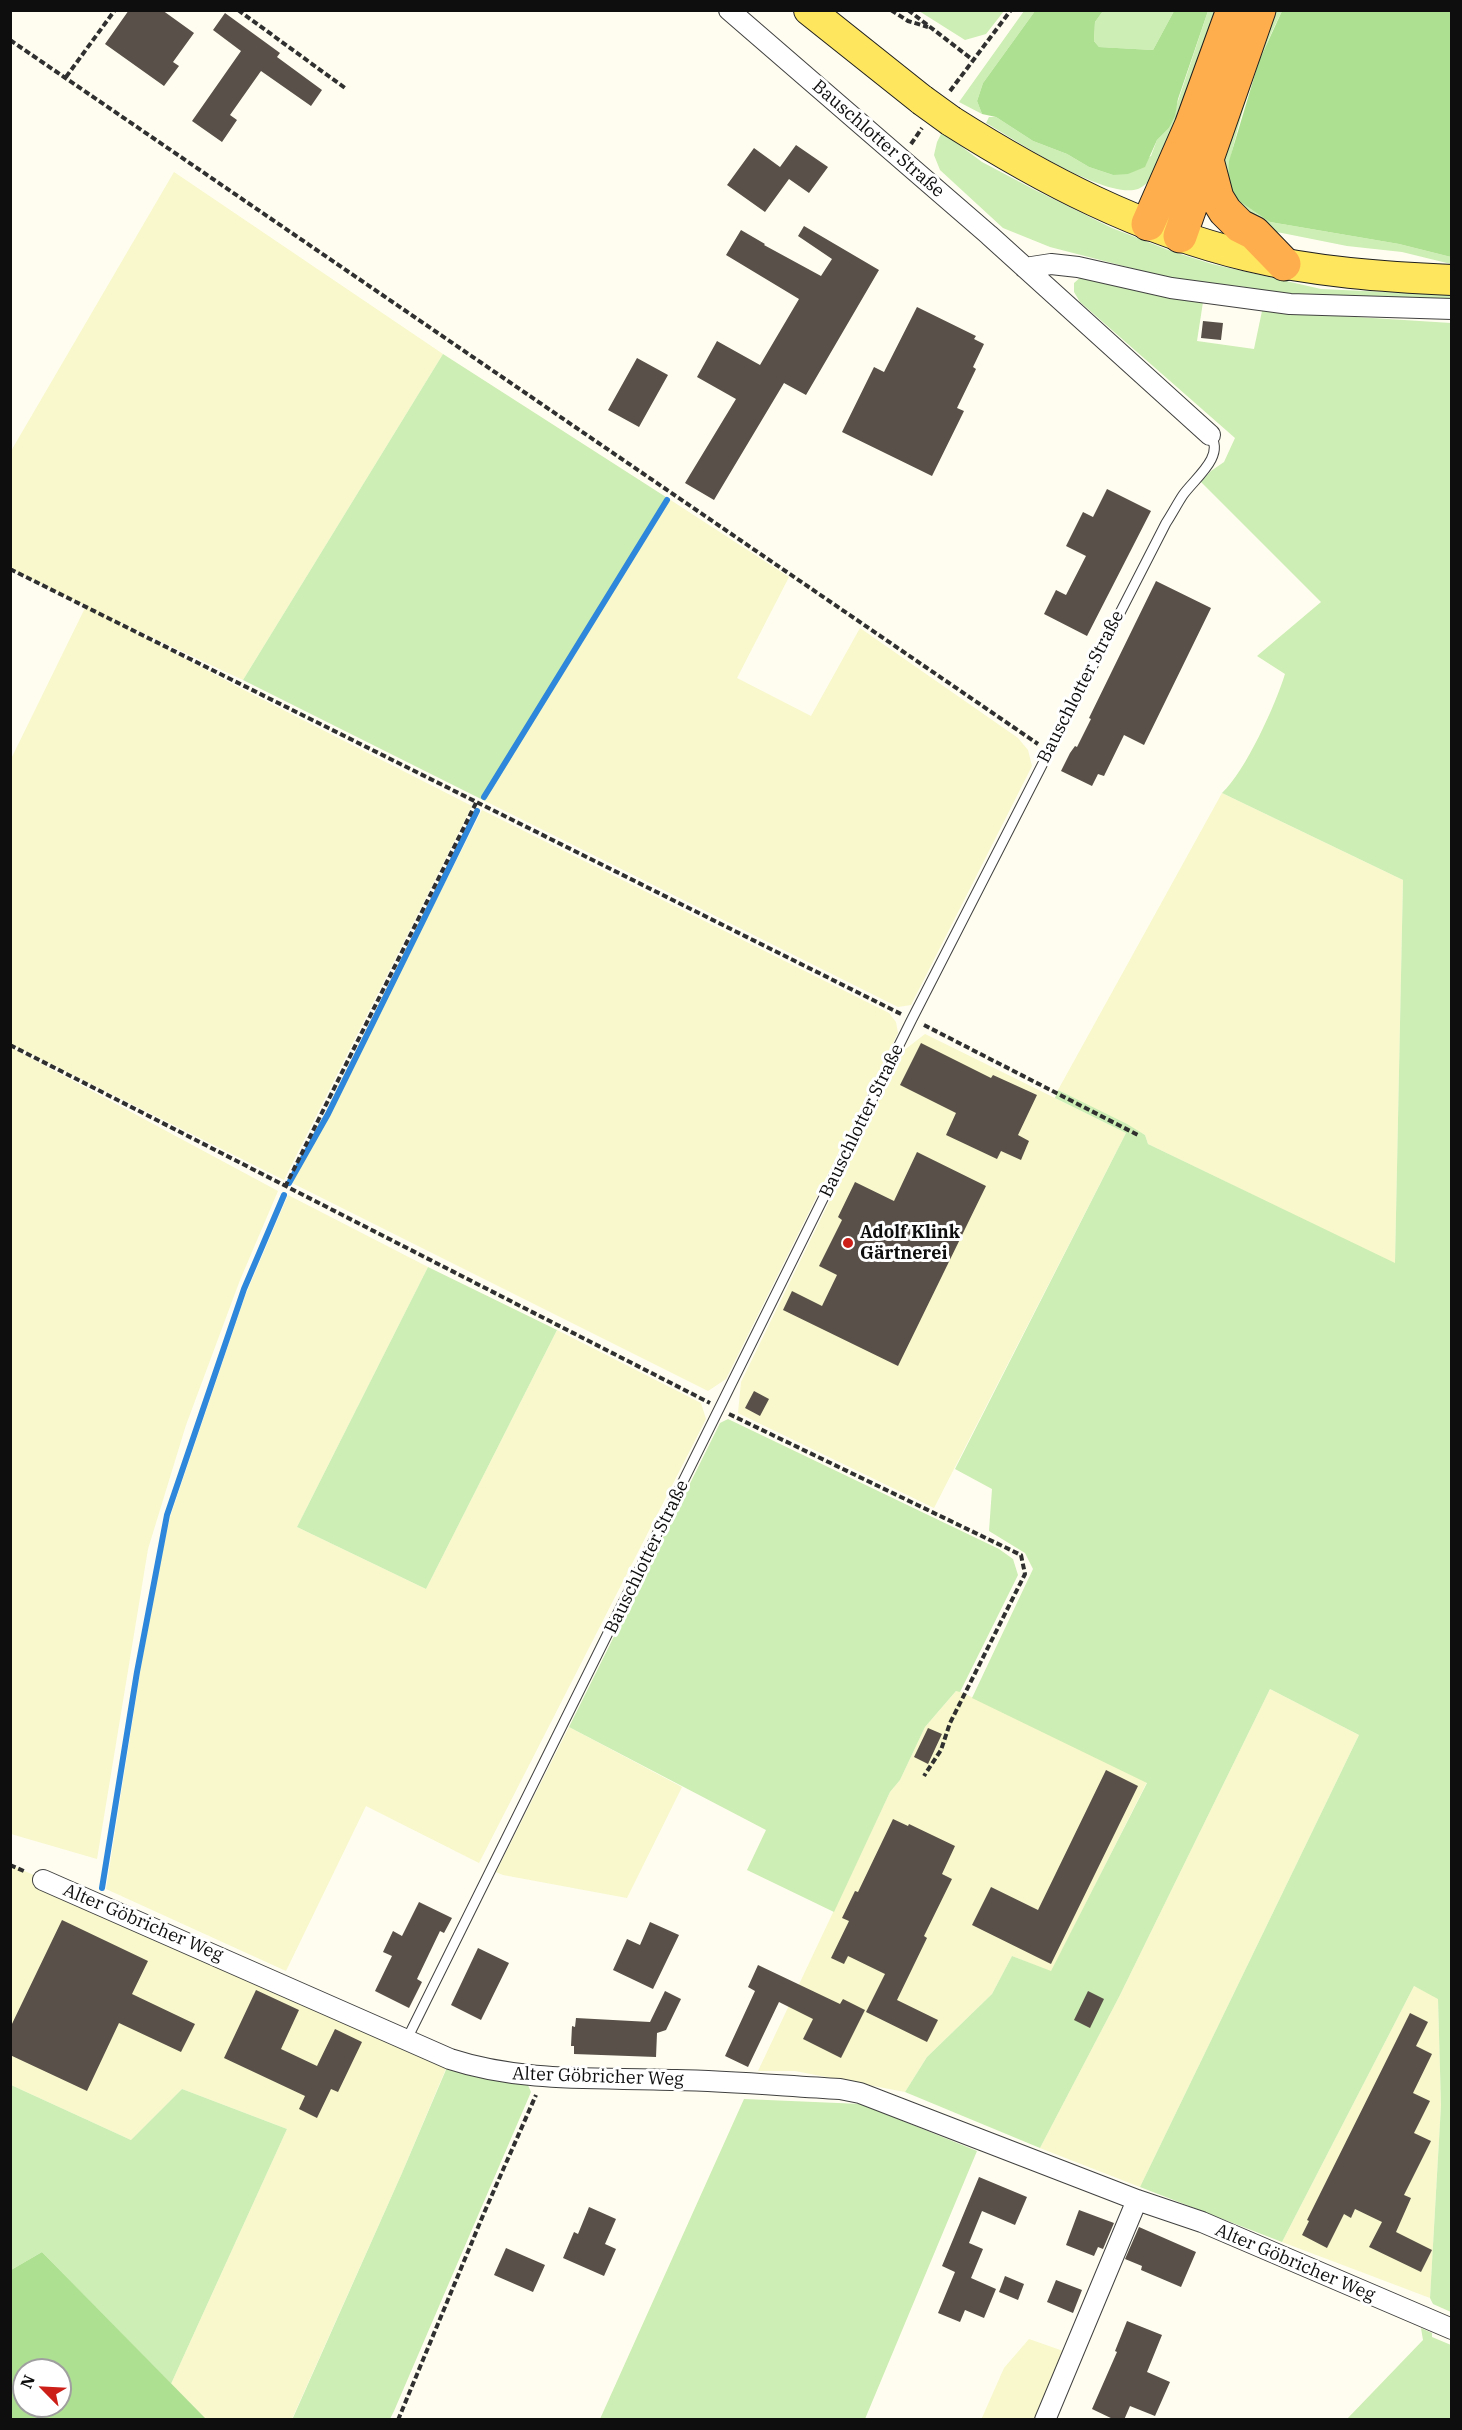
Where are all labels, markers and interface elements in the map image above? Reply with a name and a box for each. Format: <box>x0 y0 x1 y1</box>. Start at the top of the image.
street label: Bauschlotter Straße <box>808 76 948 202</box>
street label: Bauschlotter Straße <box>1033 607 1129 767</box>
street label: Bauschlotter Straße <box>815 1041 909 1201</box>
place label: Adolf Klink Gärtnerei <box>860 1222 960 1264</box>
marker: Adolf Klink Gärtnerei <box>841 1236 855 1250</box>
street label: Bauschlotter Straße <box>600 1477 694 1637</box>
street label: Alter Göbricher Weg <box>60 1880 226 1966</box>
street label: Alter Göbricher Weg <box>512 2063 684 2091</box>
street label: Alter Göbricher Weg <box>1212 2220 1378 2306</box>
north arrow <box>12 2358 72 2418</box>
text: N <box>16 2372 39 2391</box>

